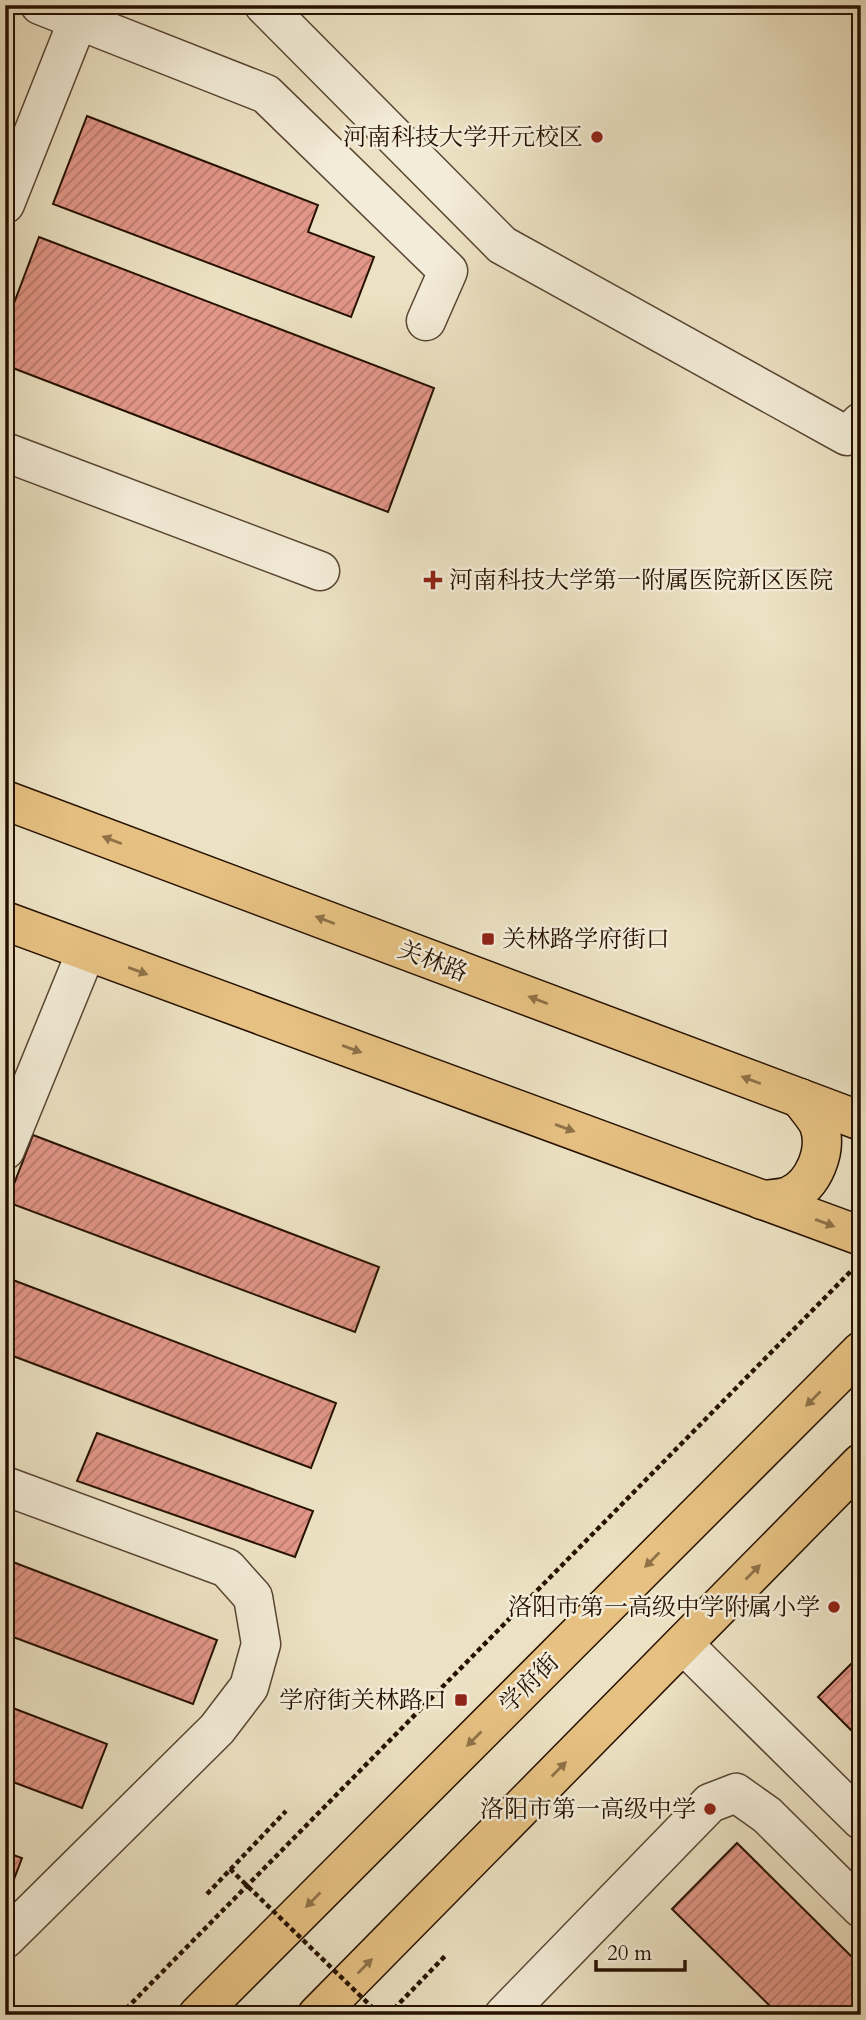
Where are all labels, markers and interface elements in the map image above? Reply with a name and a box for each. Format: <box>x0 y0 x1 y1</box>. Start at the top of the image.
place label: 河南科技大学开元校区 <box>343 121 583 154</box>
marker: 河南科技大学开元校区 <box>589 129 605 145</box>
place label: 河南科技大学第一附属医院新区医院 <box>449 564 833 597</box>
marker: 河南科技大学第一附属医院新区医院 <box>423 570 443 590</box>
one-way arrow <box>101 834 122 845</box>
one-way arrow <box>314 914 335 925</box>
place label: 关林路学府街口 <box>502 923 670 956</box>
marker: 关林路学府街口 <box>480 931 496 947</box>
street label: 关林路 <box>393 933 472 990</box>
one-way arrow <box>128 966 149 977</box>
one-way arrow <box>527 994 548 1005</box>
one-way arrow <box>341 1044 362 1055</box>
one-way arrow <box>740 1074 761 1085</box>
one-way arrow <box>555 1123 576 1134</box>
one-way arrow <box>814 1218 835 1229</box>
one-way arrow <box>804 1391 821 1408</box>
one-way arrow <box>643 1552 660 1569</box>
one-way arrow <box>745 1564 761 1581</box>
place label: 洛阳市第一高级中学附属小学 <box>508 1591 820 1624</box>
marker: 洛阳市第一高级中学附属小学 <box>826 1599 842 1615</box>
street label: 学府街 <box>492 1646 566 1720</box>
place label: 学府街关林路口 <box>279 1684 447 1717</box>
marker: 学府街关林路口 <box>453 1692 469 1708</box>
one-way arrow <box>465 1730 482 1747</box>
one-way arrow <box>551 1761 567 1778</box>
place label: 洛阳市第一高级中学 <box>480 1793 696 1826</box>
marker: 洛阳市第一高级中学 <box>702 1801 718 1817</box>
one-way arrow <box>305 1891 322 1907</box>
scale bar <box>596 1929 686 1973</box>
text: 20 m <box>607 1939 652 1968</box>
one-way arrow <box>357 1958 373 1975</box>

